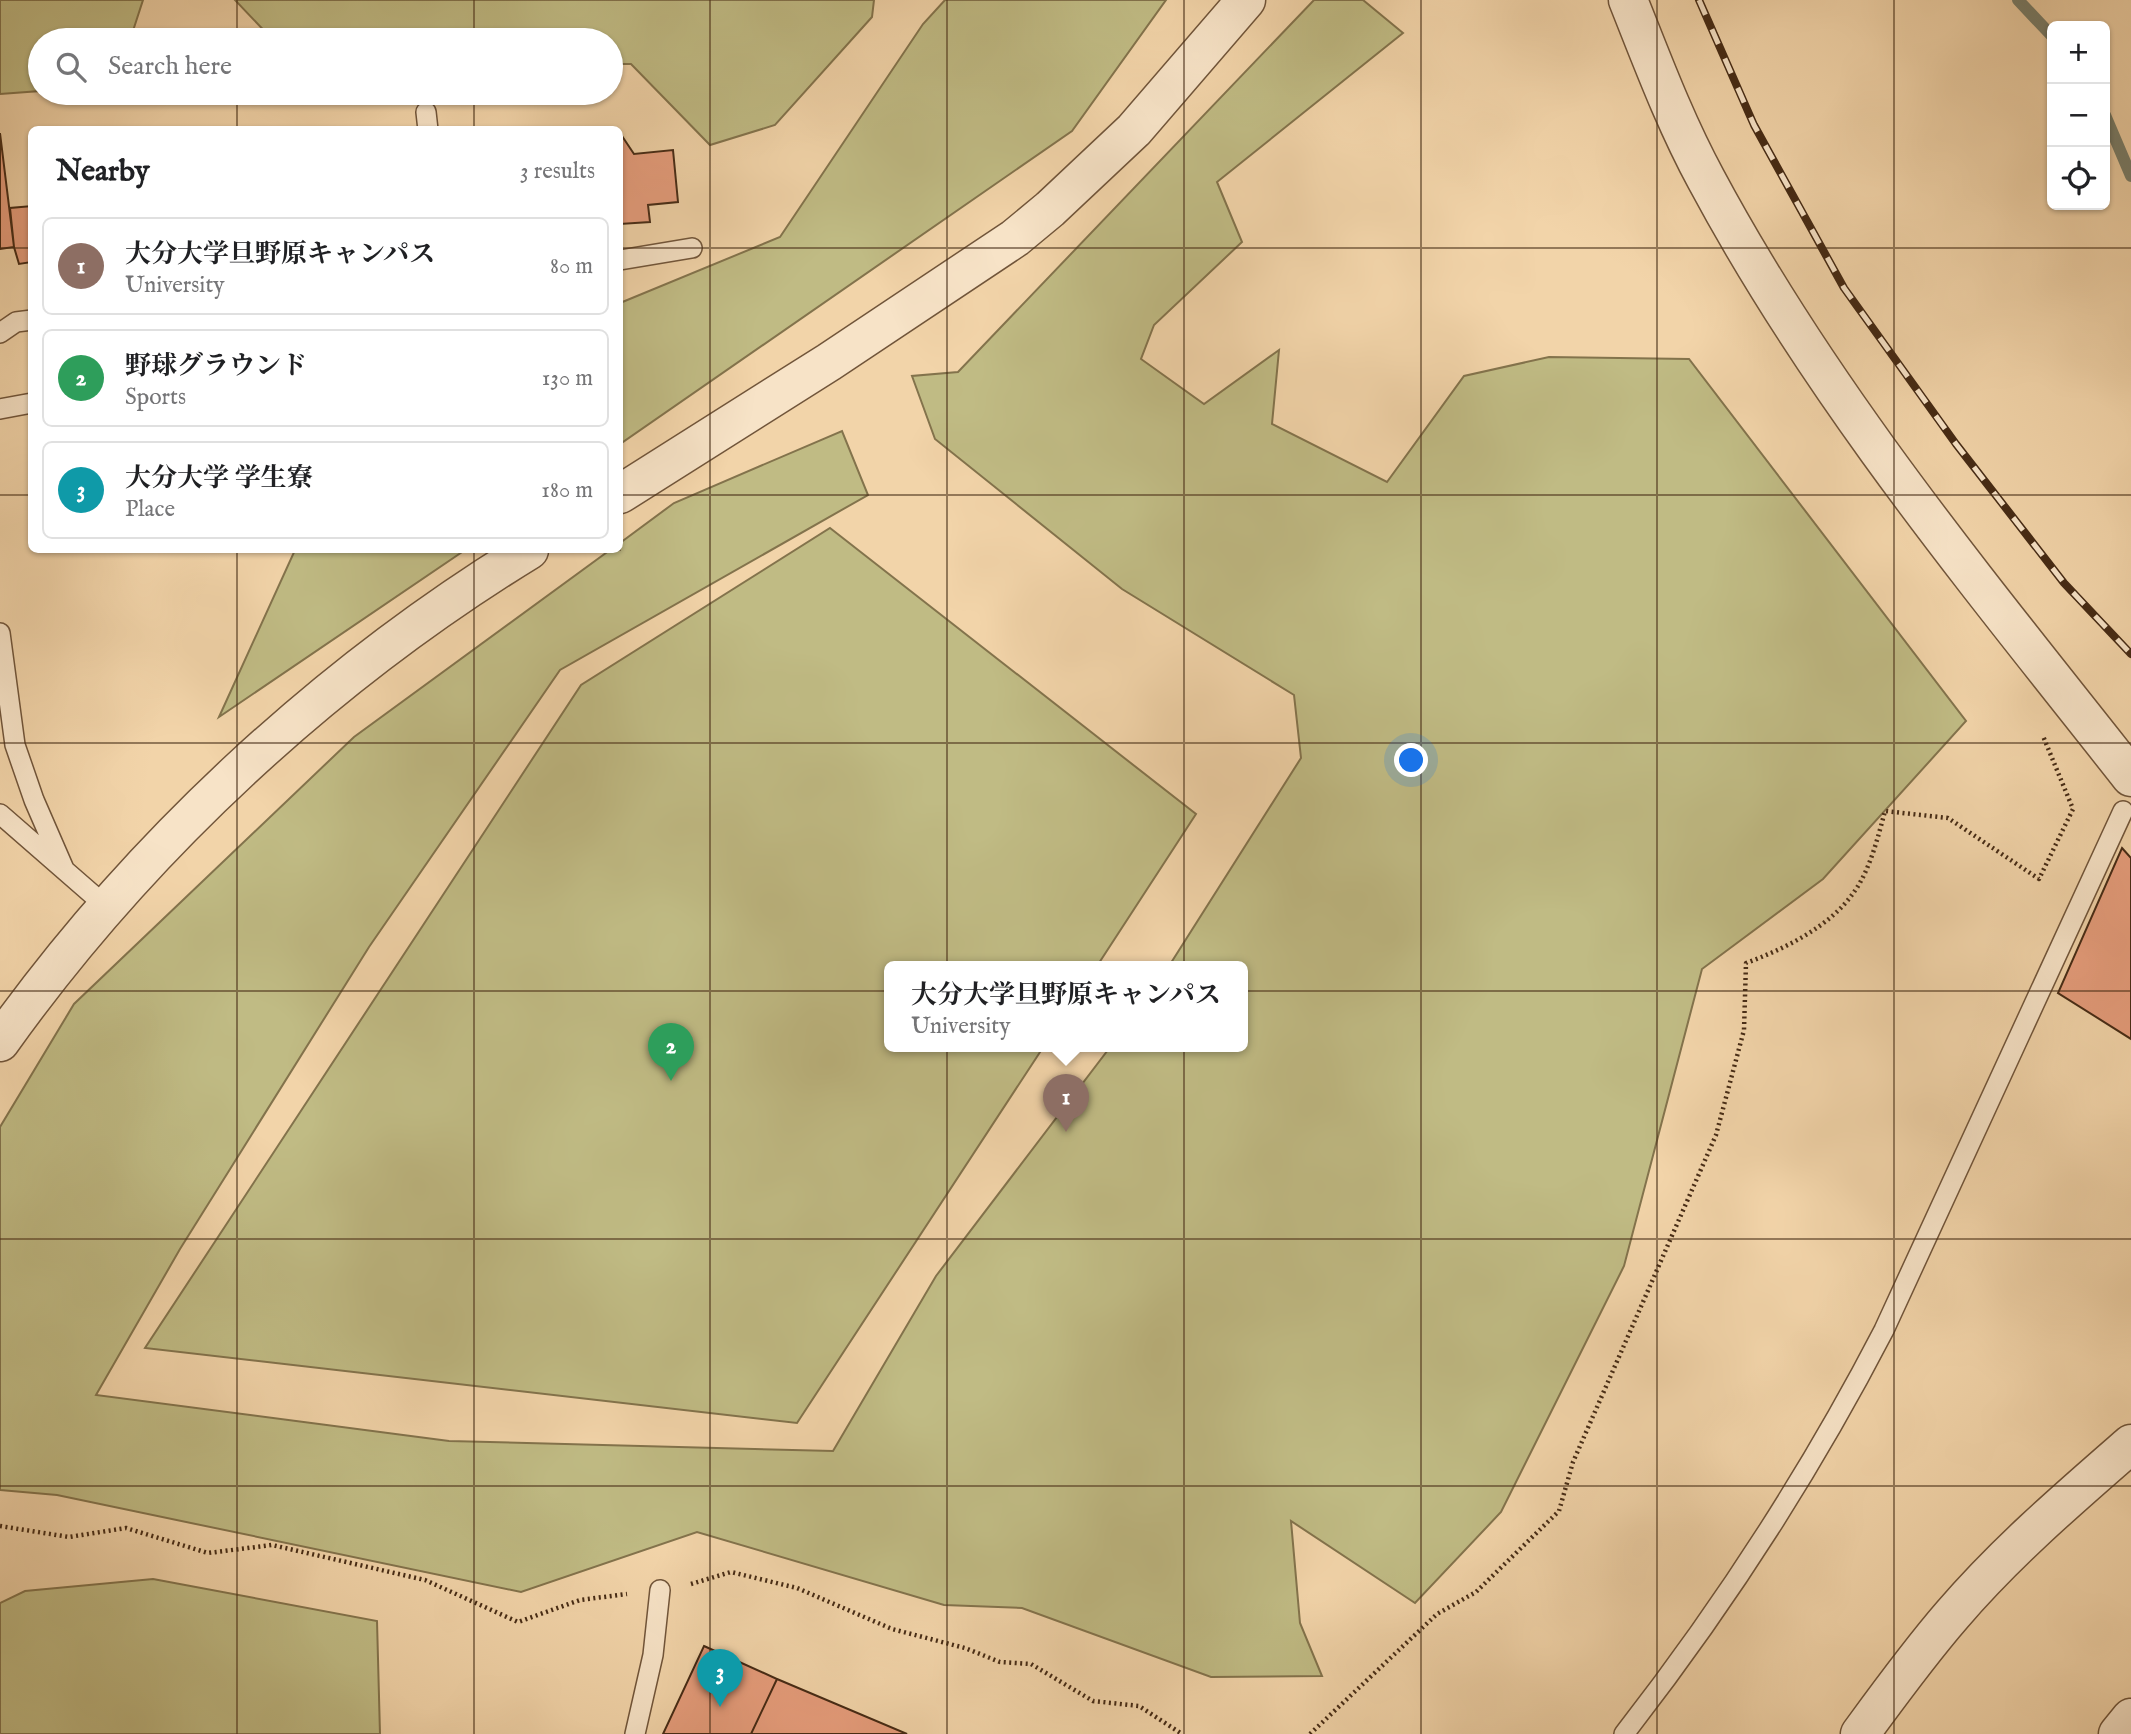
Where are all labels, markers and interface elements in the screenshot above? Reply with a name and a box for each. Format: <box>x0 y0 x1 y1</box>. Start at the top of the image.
map controls <box>2047 21 2110 210</box>
button: + <box>2047 21 2110 84</box>
search box <box>28 28 623 105</box>
icon: search <box>52 48 90 86</box>
text: Search here <box>108 50 232 83</box>
button: − <box>2047 84 2110 147</box>
button: locate <box>2047 147 2110 210</box>
text: Nearby <box>56 153 149 191</box>
text: 3 results <box>520 157 595 186</box>
text: 大分大学旦野原キャンパス <box>125 238 435 271</box>
text: 1 <box>77 252 85 281</box>
text: 80 m <box>550 252 593 281</box>
text: University <box>125 271 225 300</box>
text: 野球グラウンド <box>125 350 307 383</box>
text: 2 <box>76 364 86 393</box>
text: 130 m <box>542 364 593 393</box>
text: Sports <box>125 383 186 412</box>
text: 大分大学 学生寮 <box>125 462 313 495</box>
text: 3 <box>77 476 85 505</box>
text: 180 m <box>541 476 593 505</box>
text: Place <box>125 495 175 524</box>
your location <box>1394 743 1428 777</box>
popup <box>884 961 1248 1052</box>
text: 大分大学旦野原キャンパス <box>911 979 1221 1012</box>
text: University <box>911 1012 1011 1041</box>
pin: 2 <box>648 1023 694 1081</box>
pin: 1 <box>1043 1074 1089 1132</box>
pin: 3 <box>697 1649 743 1707</box>

